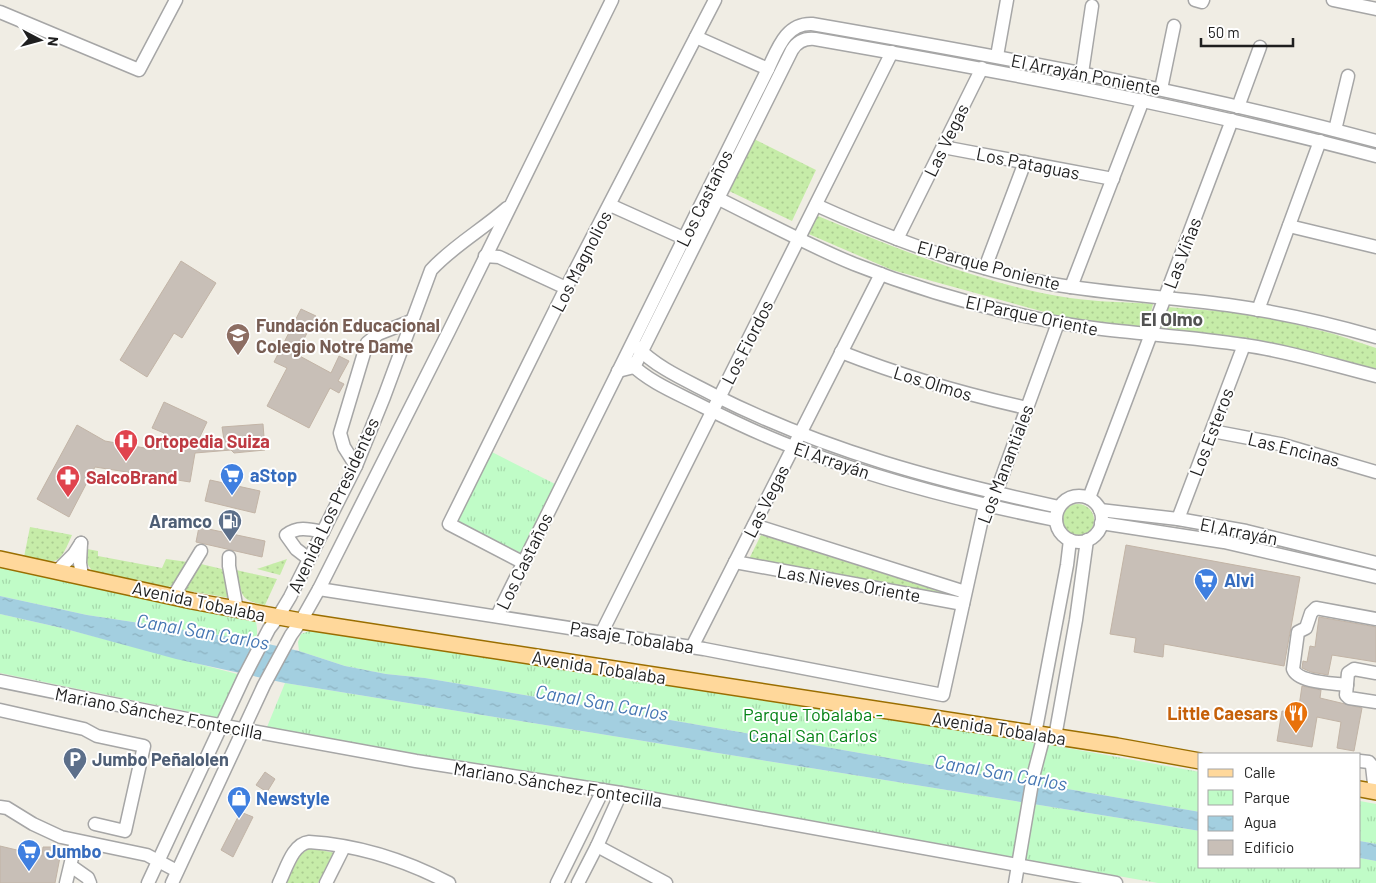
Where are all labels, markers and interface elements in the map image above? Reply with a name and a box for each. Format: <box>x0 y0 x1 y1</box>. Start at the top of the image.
north arrow <box>15 15 65 65</box>
scale bar <box>1201 15 1294 47</box>
text: 50 m <box>1208 23 1240 41</box>
text: N <box>44 36 62 47</box>
street label: El Arrayán Poniente <box>1009 49 1163 99</box>
street label: Las Vegas <box>919 100 973 180</box>
street label: Los Pataguas <box>974 142 1082 184</box>
street label: Los Castaños <box>671 146 737 250</box>
street label: Los Magnolios <box>546 207 616 315</box>
street label: Las Viñas <box>1158 214 1206 292</box>
street label: El Parque Poniente <box>915 235 1063 295</box>
street label: El Parque Oriente <box>964 290 1100 340</box>
street label: Los Fiordos <box>716 296 778 388</box>
district label: El Olmo <box>1141 307 1203 330</box>
place label: Fundación Educacional Colegio Notre Dame <box>256 314 440 357</box>
school or university icon: Fundación Educacional Colegio Notre Dame <box>225 322 251 356</box>
street label: Los Olmos <box>891 361 975 405</box>
street label: Los Esteros <box>1184 385 1238 479</box>
street label: Los Manantiales <box>972 401 1038 527</box>
street label: Avenida Los Presidentes <box>283 414 383 596</box>
street label: Las Encinas <box>1246 427 1342 471</box>
hospital icon: Ortopedia Suiza <box>113 428 139 462</box>
place label: Ortopedia Suiza <box>144 430 270 452</box>
street label: El Arrayán <box>791 437 873 483</box>
street label: Las Vegas <box>738 461 794 541</box>
supermarket icon: aStop <box>219 462 245 496</box>
pharmacy icon: SalcoBrand <box>55 464 81 498</box>
place label: aStop <box>250 464 297 486</box>
place label: SalcoBrand <box>86 466 178 488</box>
fuel station icon: Aramco <box>217 508 243 542</box>
street label: Los Castaños <box>491 509 557 613</box>
place label: Aramco <box>149 510 212 532</box>
street label: El Arrayán <box>1198 513 1280 549</box>
street label: Las Nieves Oriente <box>776 560 922 606</box>
supermarket icon: Alvi <box>1193 567 1219 601</box>
place label: Alvi <box>1224 569 1254 591</box>
street label: Avenida Tobalaba <box>131 576 267 626</box>
water label: Canal San Carlos <box>135 608 271 654</box>
street label: Pasaje Tobalaba <box>568 616 696 658</box>
street label: Avenida Tobalaba <box>530 646 668 688</box>
water label: Canal San Carlos <box>534 679 670 725</box>
street label: Mariano Sánchez Fontecilla <box>53 682 265 744</box>
restaurant icon: Little Caesars <box>1283 700 1309 734</box>
place label: Little Caesars <box>1167 702 1278 724</box>
park label: Parque Tobalaba - Canal San Carlos <box>743 703 883 746</box>
street label: Avenida Tobalaba <box>930 707 1068 749</box>
parking icon: Jumbo Peñalolen <box>62 746 88 780</box>
place label: Jumbo Peñalolen <box>92 748 229 770</box>
water label: Canal San Carlos <box>933 749 1069 795</box>
legend <box>1198 753 1361 868</box>
street label: Mariano Sánchez Fontecilla <box>452 757 664 811</box>
text: Calle <box>1244 763 1276 781</box>
shop icon: Newstyle <box>226 785 252 819</box>
place label: Newstyle <box>256 787 330 809</box>
text: Parque <box>1244 788 1290 806</box>
text: Agua <box>1244 813 1277 831</box>
supermarket icon: Jumbo <box>16 838 42 872</box>
text: Edificio <box>1244 838 1294 856</box>
place label: Jumbo <box>46 840 101 862</box>

